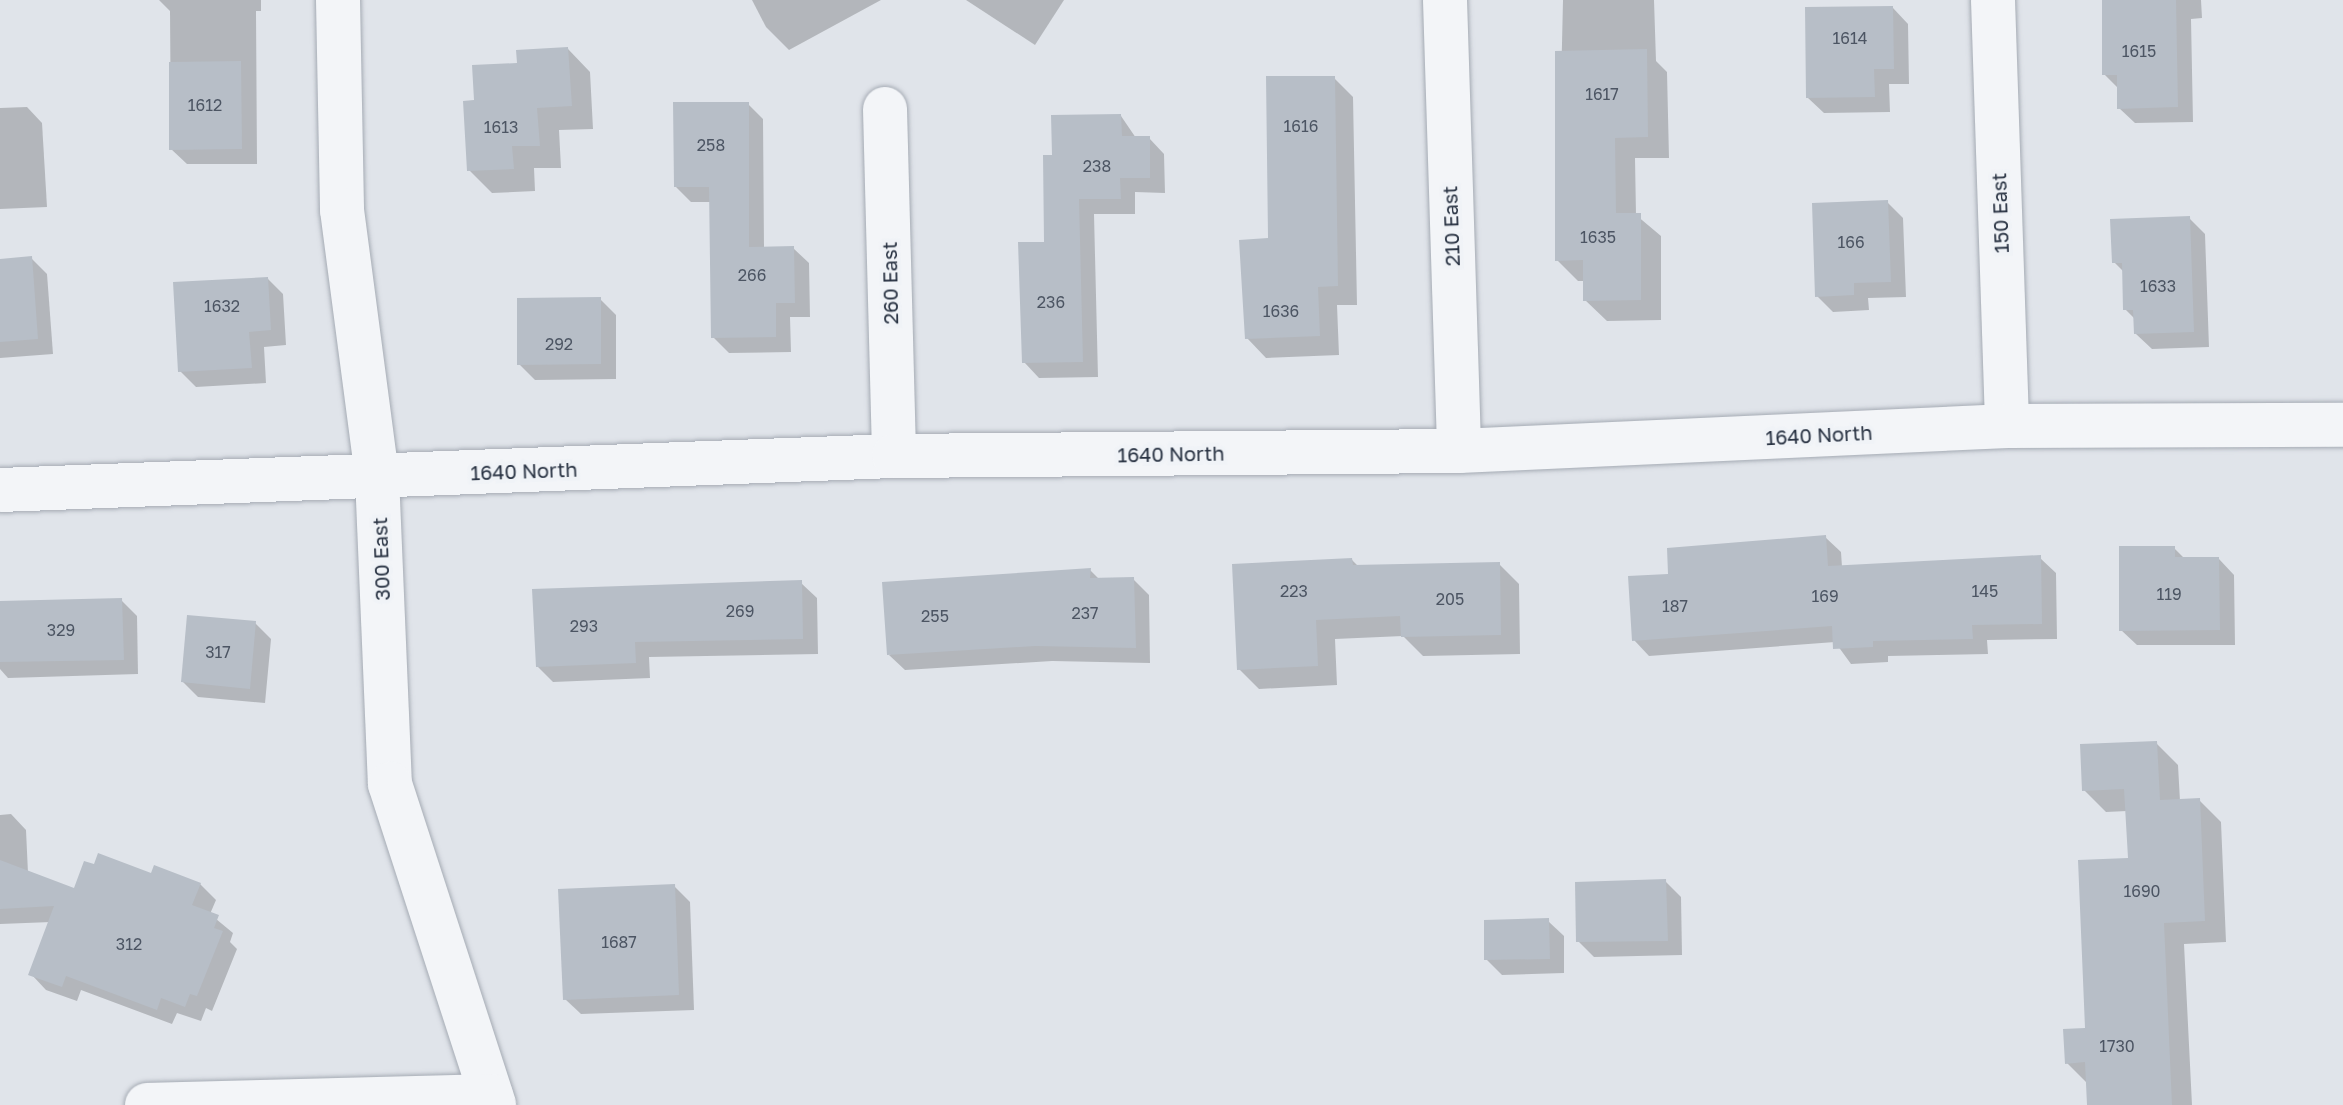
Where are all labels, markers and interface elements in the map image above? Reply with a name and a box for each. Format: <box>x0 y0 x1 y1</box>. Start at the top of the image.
house number: 1614 <box>1833 28 1867 48</box>
house number: 1615 <box>2122 41 2156 61</box>
house number: 1617 <box>1585 84 1619 104</box>
house number: 1612 <box>188 95 222 115</box>
house number: 1616 <box>1284 116 1318 136</box>
house number: 1613 <box>484 117 518 137</box>
house number: 258 <box>697 135 725 155</box>
house number: 238 <box>1083 156 1111 176</box>
street label: 150 East <box>1987 172 2013 254</box>
street label: 210 East <box>1438 185 1464 267</box>
house number: 1635 <box>1580 227 1616 247</box>
house number: 166 <box>1837 232 1865 252</box>
street label: 260 East <box>877 241 903 325</box>
house number: 266 <box>738 265 766 285</box>
house number: 1633 <box>2140 276 2176 296</box>
house number: 236 <box>1037 292 1065 312</box>
house number: 1632 <box>204 296 240 316</box>
house number: 1636 <box>1263 301 1299 321</box>
house number: 292 <box>545 334 573 354</box>
street label: 1640 North <box>1765 420 1873 450</box>
street label: 1640 North <box>1117 441 1225 467</box>
street label: 1640 North <box>470 457 578 485</box>
street label: 300 East <box>368 517 394 601</box>
house number: 223 <box>1280 581 1308 601</box>
house number: 145 <box>1972 581 1998 601</box>
house number: 119 <box>2156 584 2182 604</box>
house number: 169 <box>1811 586 1839 606</box>
house number: 205 <box>1436 589 1464 609</box>
house number: 187 <box>1662 596 1688 616</box>
house number: 269 <box>726 601 754 621</box>
house number: 237 <box>1071 603 1099 623</box>
house number: 255 <box>921 606 949 626</box>
house number: 293 <box>570 616 598 636</box>
house number: 329 <box>47 620 75 640</box>
house number: 317 <box>205 642 231 662</box>
house number: 1690 <box>2123 881 2161 901</box>
house number: 1687 <box>601 932 637 952</box>
house number: 312 <box>116 934 142 954</box>
house number: 1730 <box>2099 1036 2135 1056</box>

